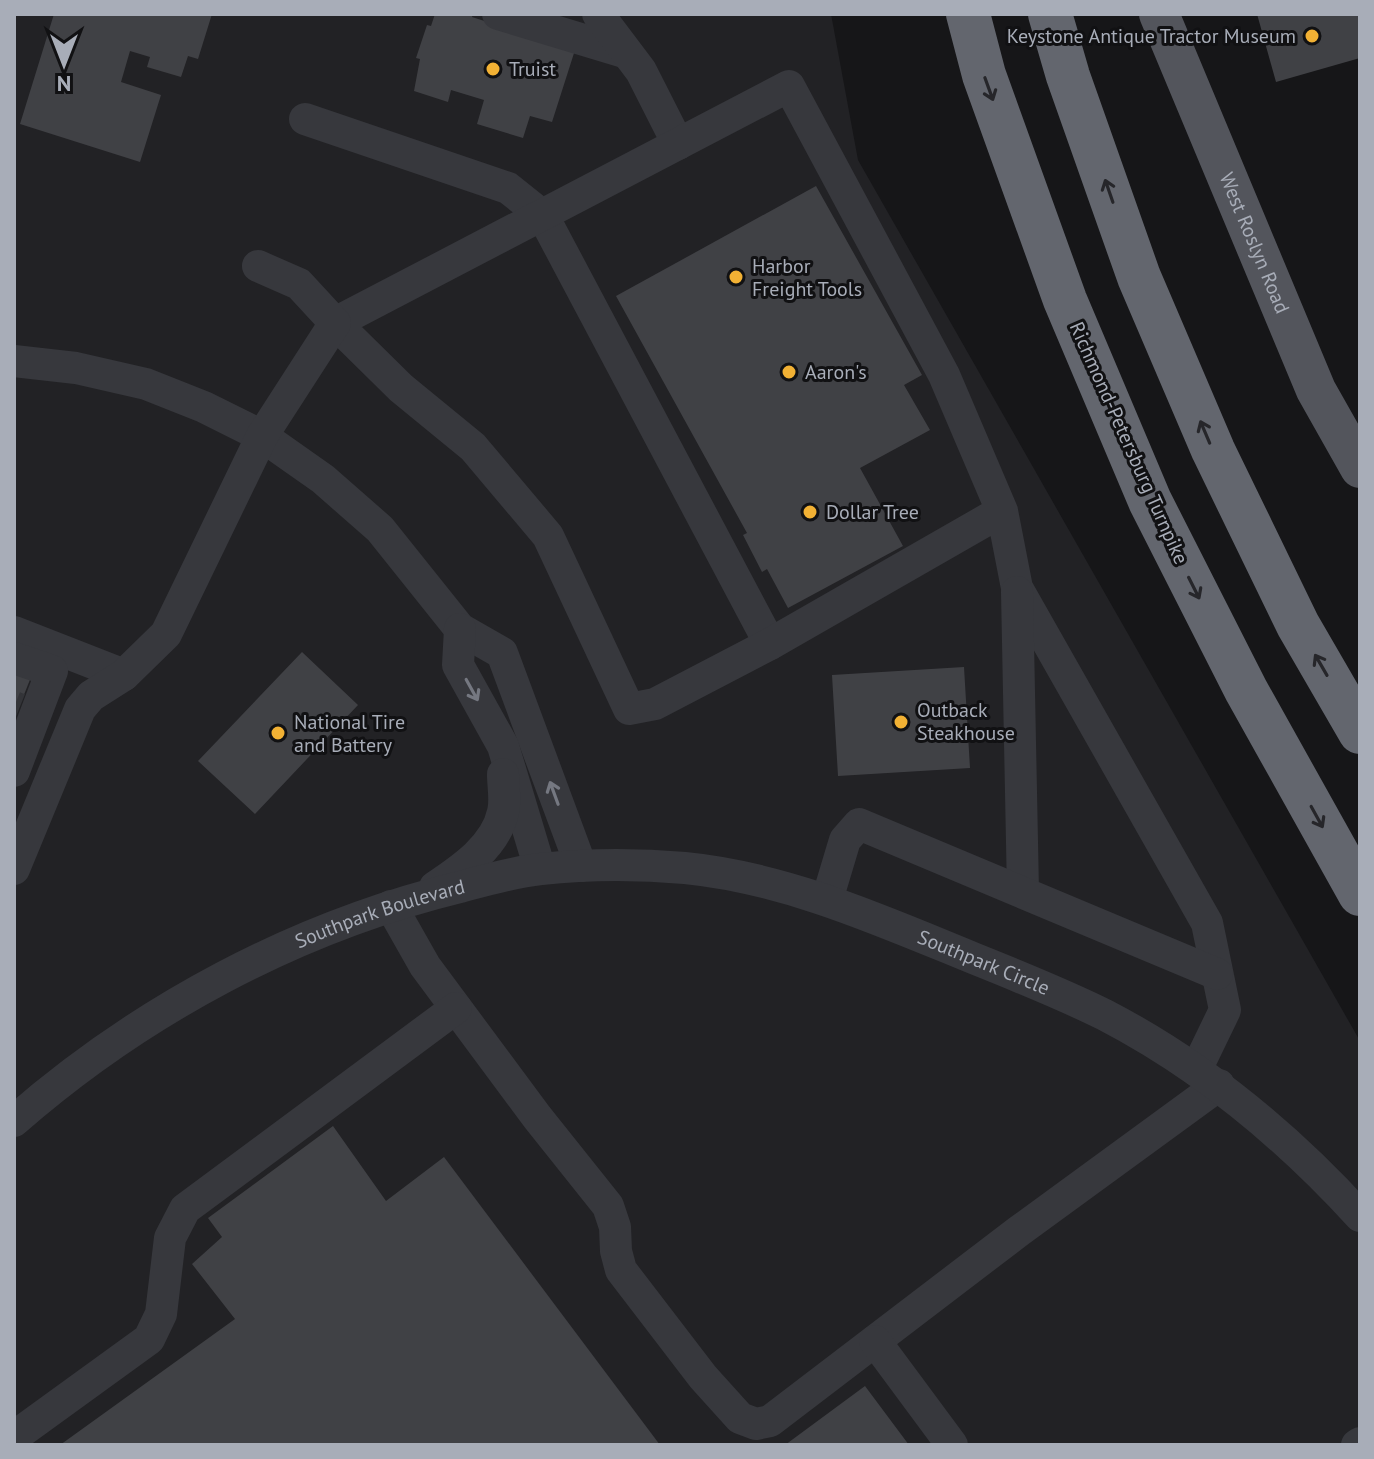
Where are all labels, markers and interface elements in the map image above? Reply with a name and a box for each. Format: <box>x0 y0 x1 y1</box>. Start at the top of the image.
place label: Keystone Antique Tractor Museum <box>1007 23 1296 49</box>
north arrow <box>24 24 104 104</box>
marker: Keystone Antique Tractor Museum <box>1303 27 1321 45</box>
place label: Truist <box>509 56 556 82</box>
marker: Truist <box>484 60 502 78</box>
text: N <box>57 70 71 98</box>
one-way arrow <box>983 76 998 101</box>
street label: West Roslyn Road <box>1214 168 1296 317</box>
one-way arrow <box>1101 179 1115 203</box>
place label: Harbor Freight Tools <box>752 253 862 302</box>
marker: Harbor Freight Tools <box>727 268 745 286</box>
street label: Richmond-Petersburg Turnpike <box>1064 318 1194 568</box>
place label: Aaron's <box>805 359 867 385</box>
marker: Aaron's <box>780 363 798 381</box>
one-way arrow <box>1197 420 1212 445</box>
place label: Dollar Tree <box>826 499 919 525</box>
marker: Dollar Tree <box>801 503 819 521</box>
one-way arrow <box>1187 575 1203 599</box>
one-way arrow <box>1313 653 1328 677</box>
one-way arrow <box>464 678 480 701</box>
place label: Outback Steakhouse <box>917 697 1015 746</box>
place label: National Tire and Battery <box>294 709 405 758</box>
marker: Outback Steakhouse <box>892 713 910 731</box>
marker: National Tire and Battery <box>269 724 287 742</box>
one-way arrow <box>546 781 560 806</box>
one-way arrow <box>1309 805 1325 828</box>
street label: Southpark Boulevard <box>291 873 467 954</box>
street label: Southpark Circle <box>914 924 1054 1001</box>

